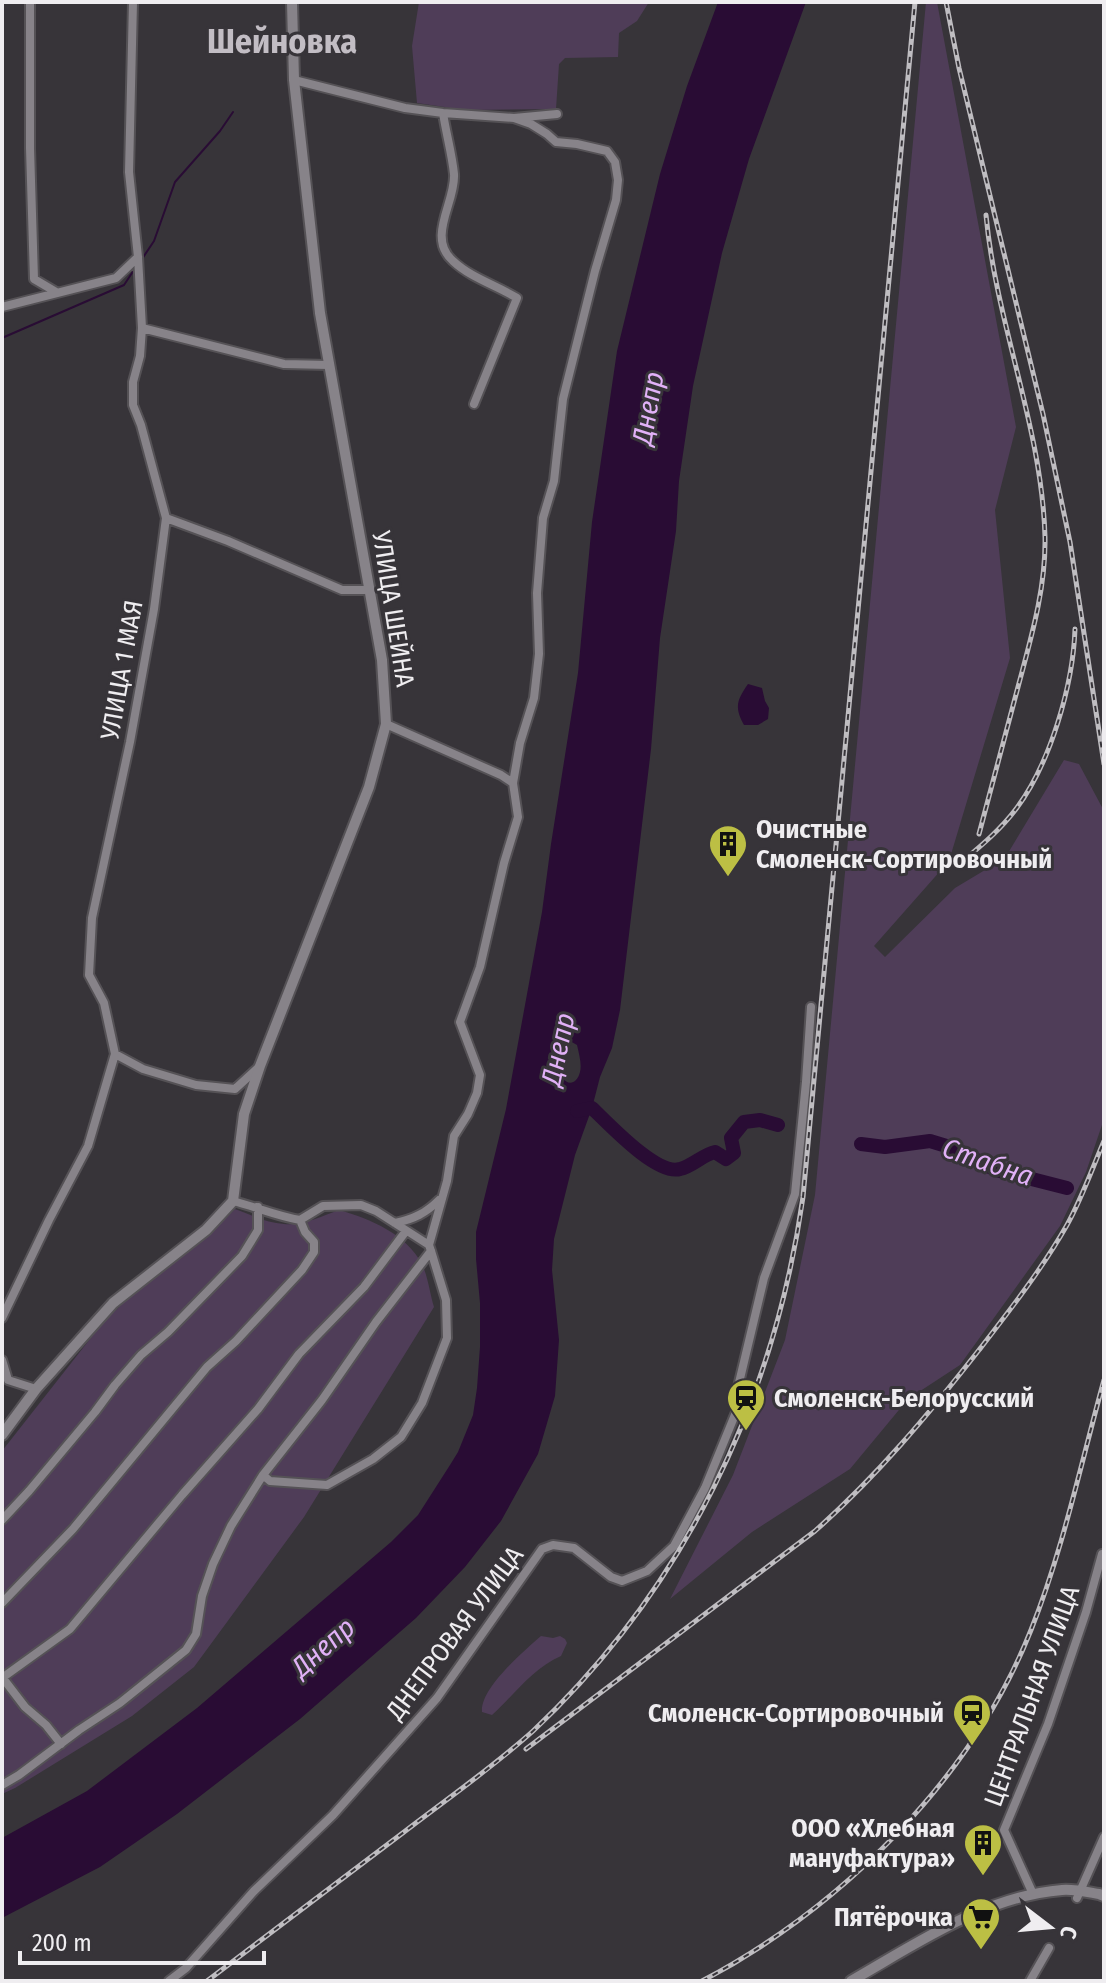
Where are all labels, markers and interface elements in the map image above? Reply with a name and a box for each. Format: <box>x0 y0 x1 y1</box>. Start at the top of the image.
district label: Шейновка <box>207 21 357 62</box>
water label: Днепр <box>625 369 671 449</box>
street label: УЛИЦА ШЕЙНА <box>365 528 421 689</box>
street label: УЛИЦА 1 МАЯ <box>94 598 150 743</box>
place label: Очистные Смоленск-Сортировочный <box>756 814 1052 875</box>
building icon: Очистные Смоленск-Сортировочный <box>707 823 749 878</box>
water label: Днепр <box>534 1010 582 1090</box>
water label: Стабна <box>938 1131 1038 1193</box>
station icon: Смоленск-Белорусский <box>725 1377 767 1432</box>
place label: Смоленск-Белорусский <box>774 1383 1034 1414</box>
street label: ДНЕПРОВАЯ УЛИЦА <box>379 1540 530 1726</box>
street label: ЦЕНТРАЛЬНАЯ УЛИЦА <box>978 1581 1086 1811</box>
water label: Днепр <box>283 1611 361 1685</box>
station icon: Смоленск-Сортировочный <box>951 1692 993 1747</box>
place label: Смоленск-Сортировочный <box>648 1698 944 1729</box>
place label: ООО «Хлебная мануфактура» <box>789 1813 955 1874</box>
building icon: ООО «Хлебная мануфактура» <box>962 1822 1004 1877</box>
north arrow <box>1010 1887 1090 1967</box>
supermarket icon: Пятёрочка <box>960 1896 1002 1951</box>
place label: Пятёрочка <box>834 1902 953 1933</box>
scale bar <box>20 1915 264 1965</box>
text: С <box>1054 1923 1083 1942</box>
text: 200 m <box>32 1929 92 1957</box>

